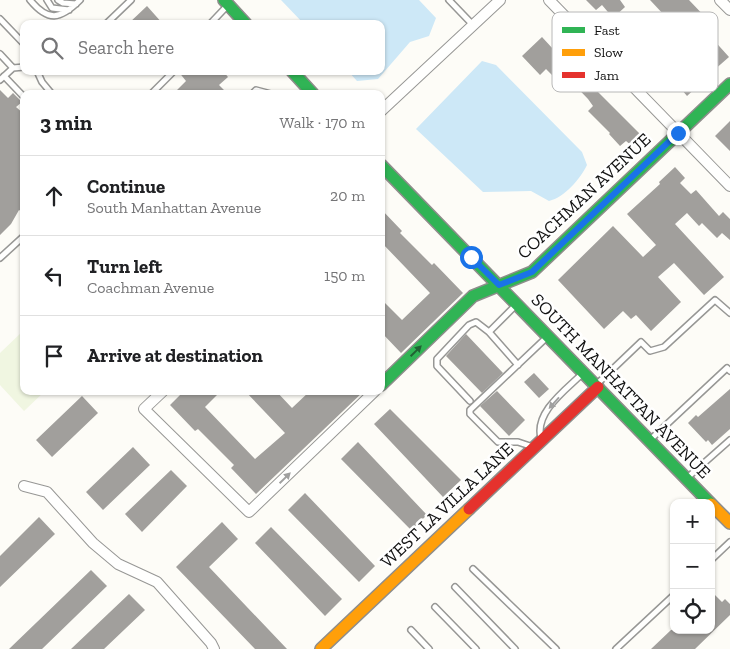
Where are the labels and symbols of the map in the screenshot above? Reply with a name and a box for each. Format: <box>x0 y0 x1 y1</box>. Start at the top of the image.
legend <box>552 12 718 92</box>
text: Fast <box>594 22 621 39</box>
text: Slow <box>594 44 623 61</box>
text: Jam <box>594 67 619 84</box>
route end <box>667 122 690 145</box>
street label: COACHMAN AVENUE <box>513 128 655 264</box>
route start <box>460 246 483 269</box>
street label: SOUTH MANHATTAN AVENUE <box>527 289 715 483</box>
one-way arrow <box>410 345 422 357</box>
one-way arrow <box>548 397 560 409</box>
street label: WEST LA VILLA LANE <box>376 438 518 572</box>
one-way arrow <box>278 473 290 485</box>

